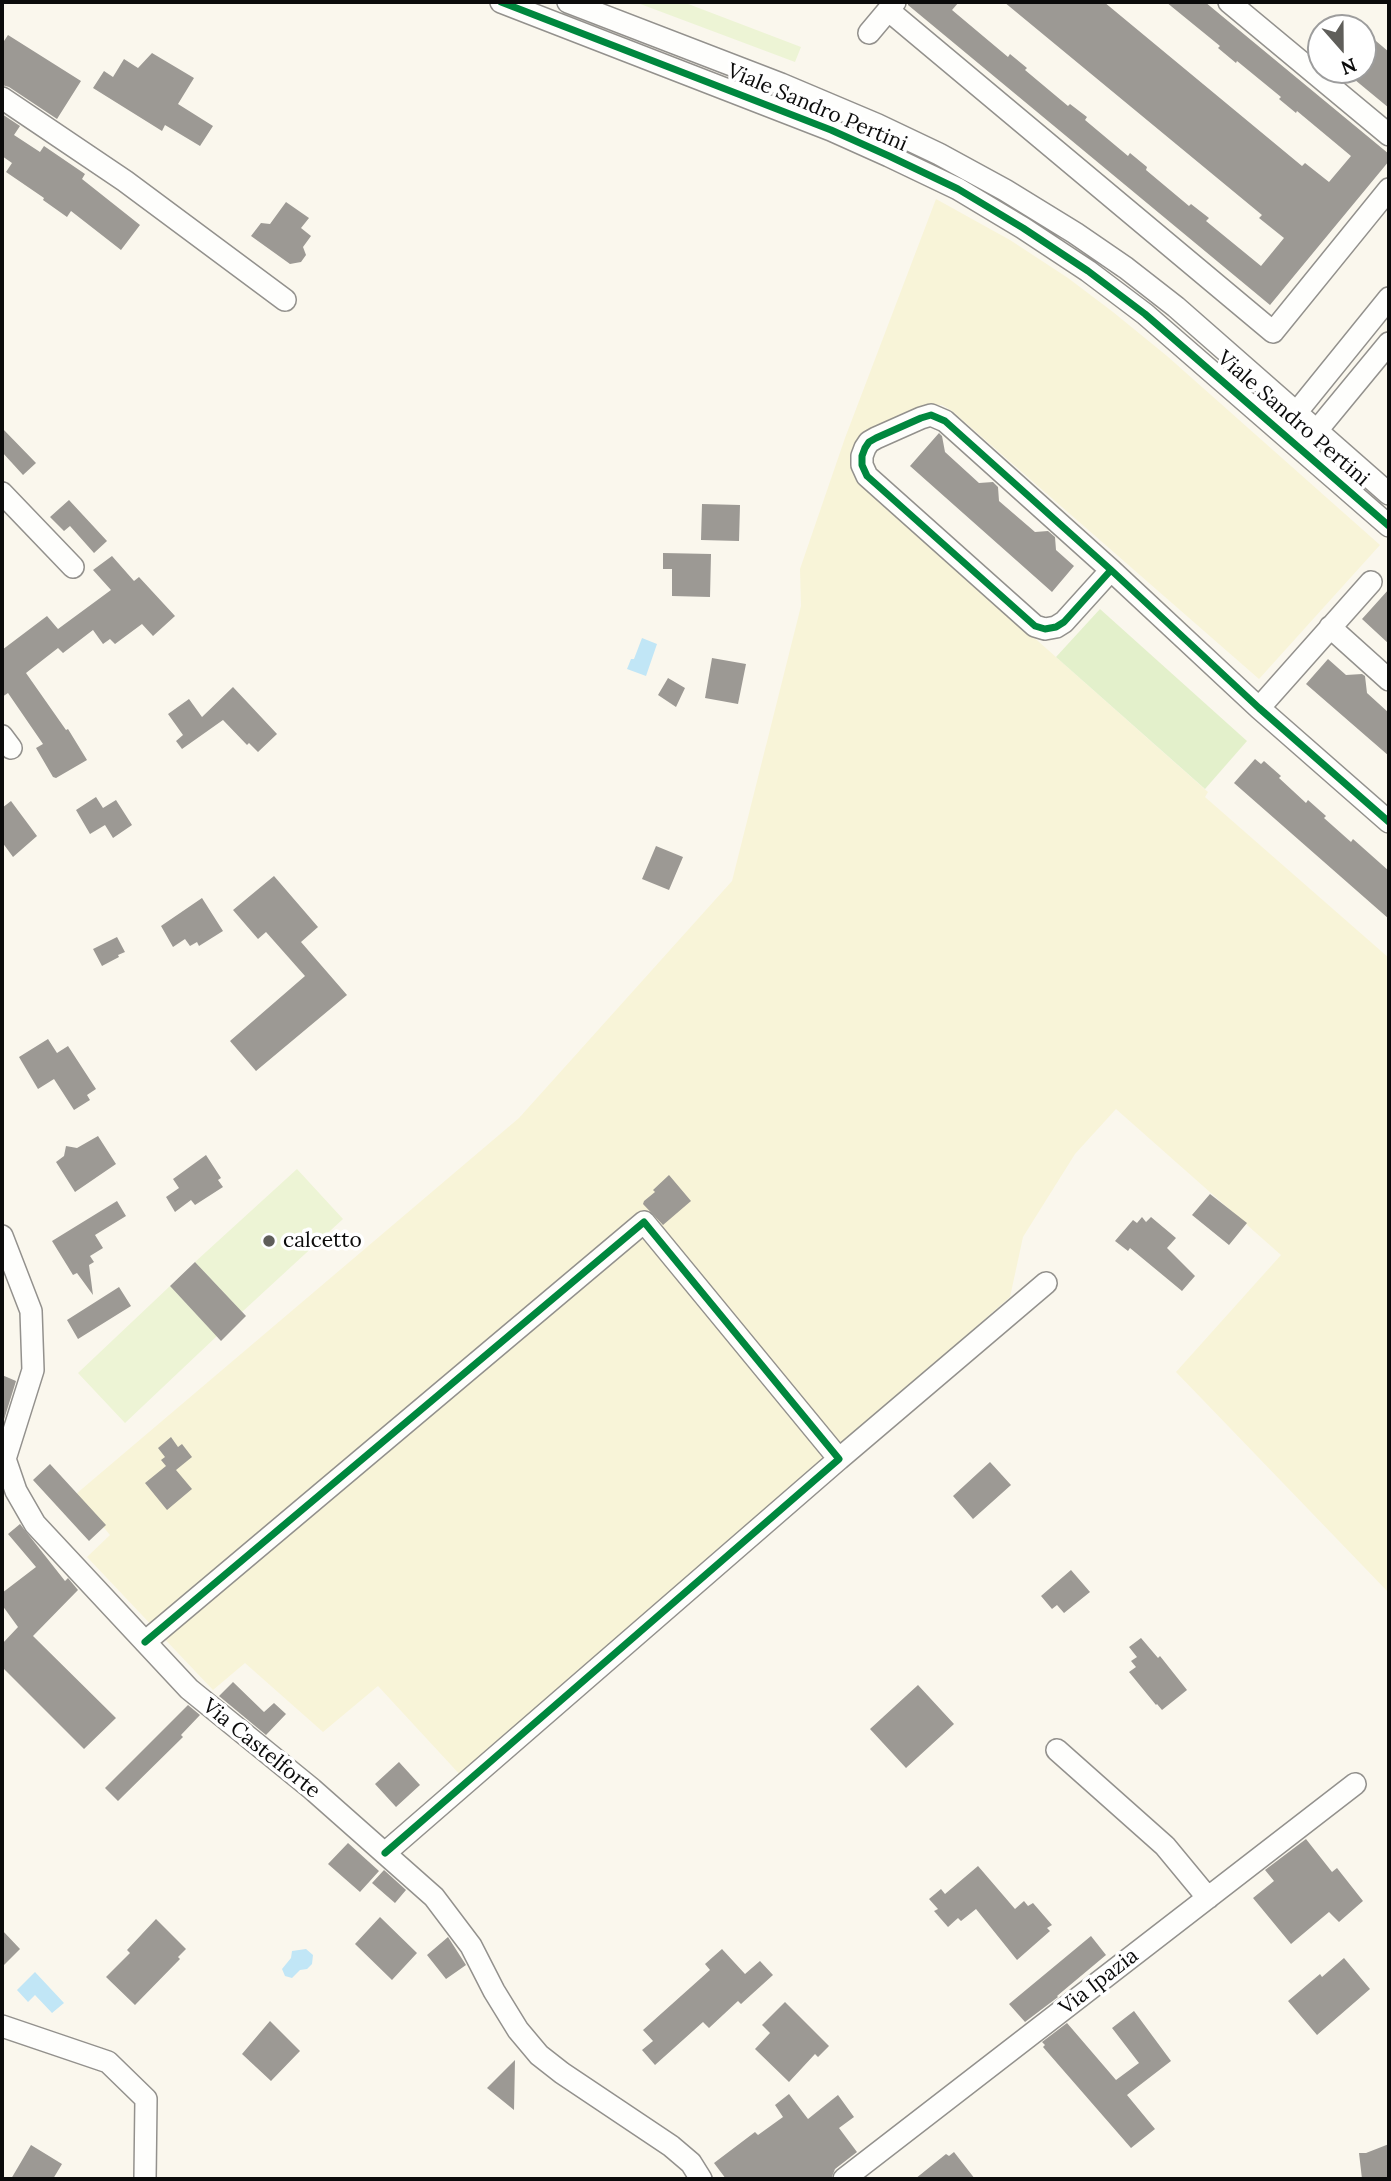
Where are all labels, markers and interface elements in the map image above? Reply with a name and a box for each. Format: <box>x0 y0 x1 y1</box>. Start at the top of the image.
north arrow <box>1307 14 1377 84</box>
text: N <box>1338 53 1360 81</box>
street label: Viale Sandro Pertini <box>723 59 911 157</box>
street label: Viale Sandro Pertini <box>1212 346 1374 492</box>
place label: calcetto <box>283 1228 362 1254</box>
marker: calcetto <box>261 1233 277 1249</box>
street label: Via Castelforte <box>197 1694 325 1804</box>
street label: Via Ipazia <box>1055 1943 1143 2021</box>

